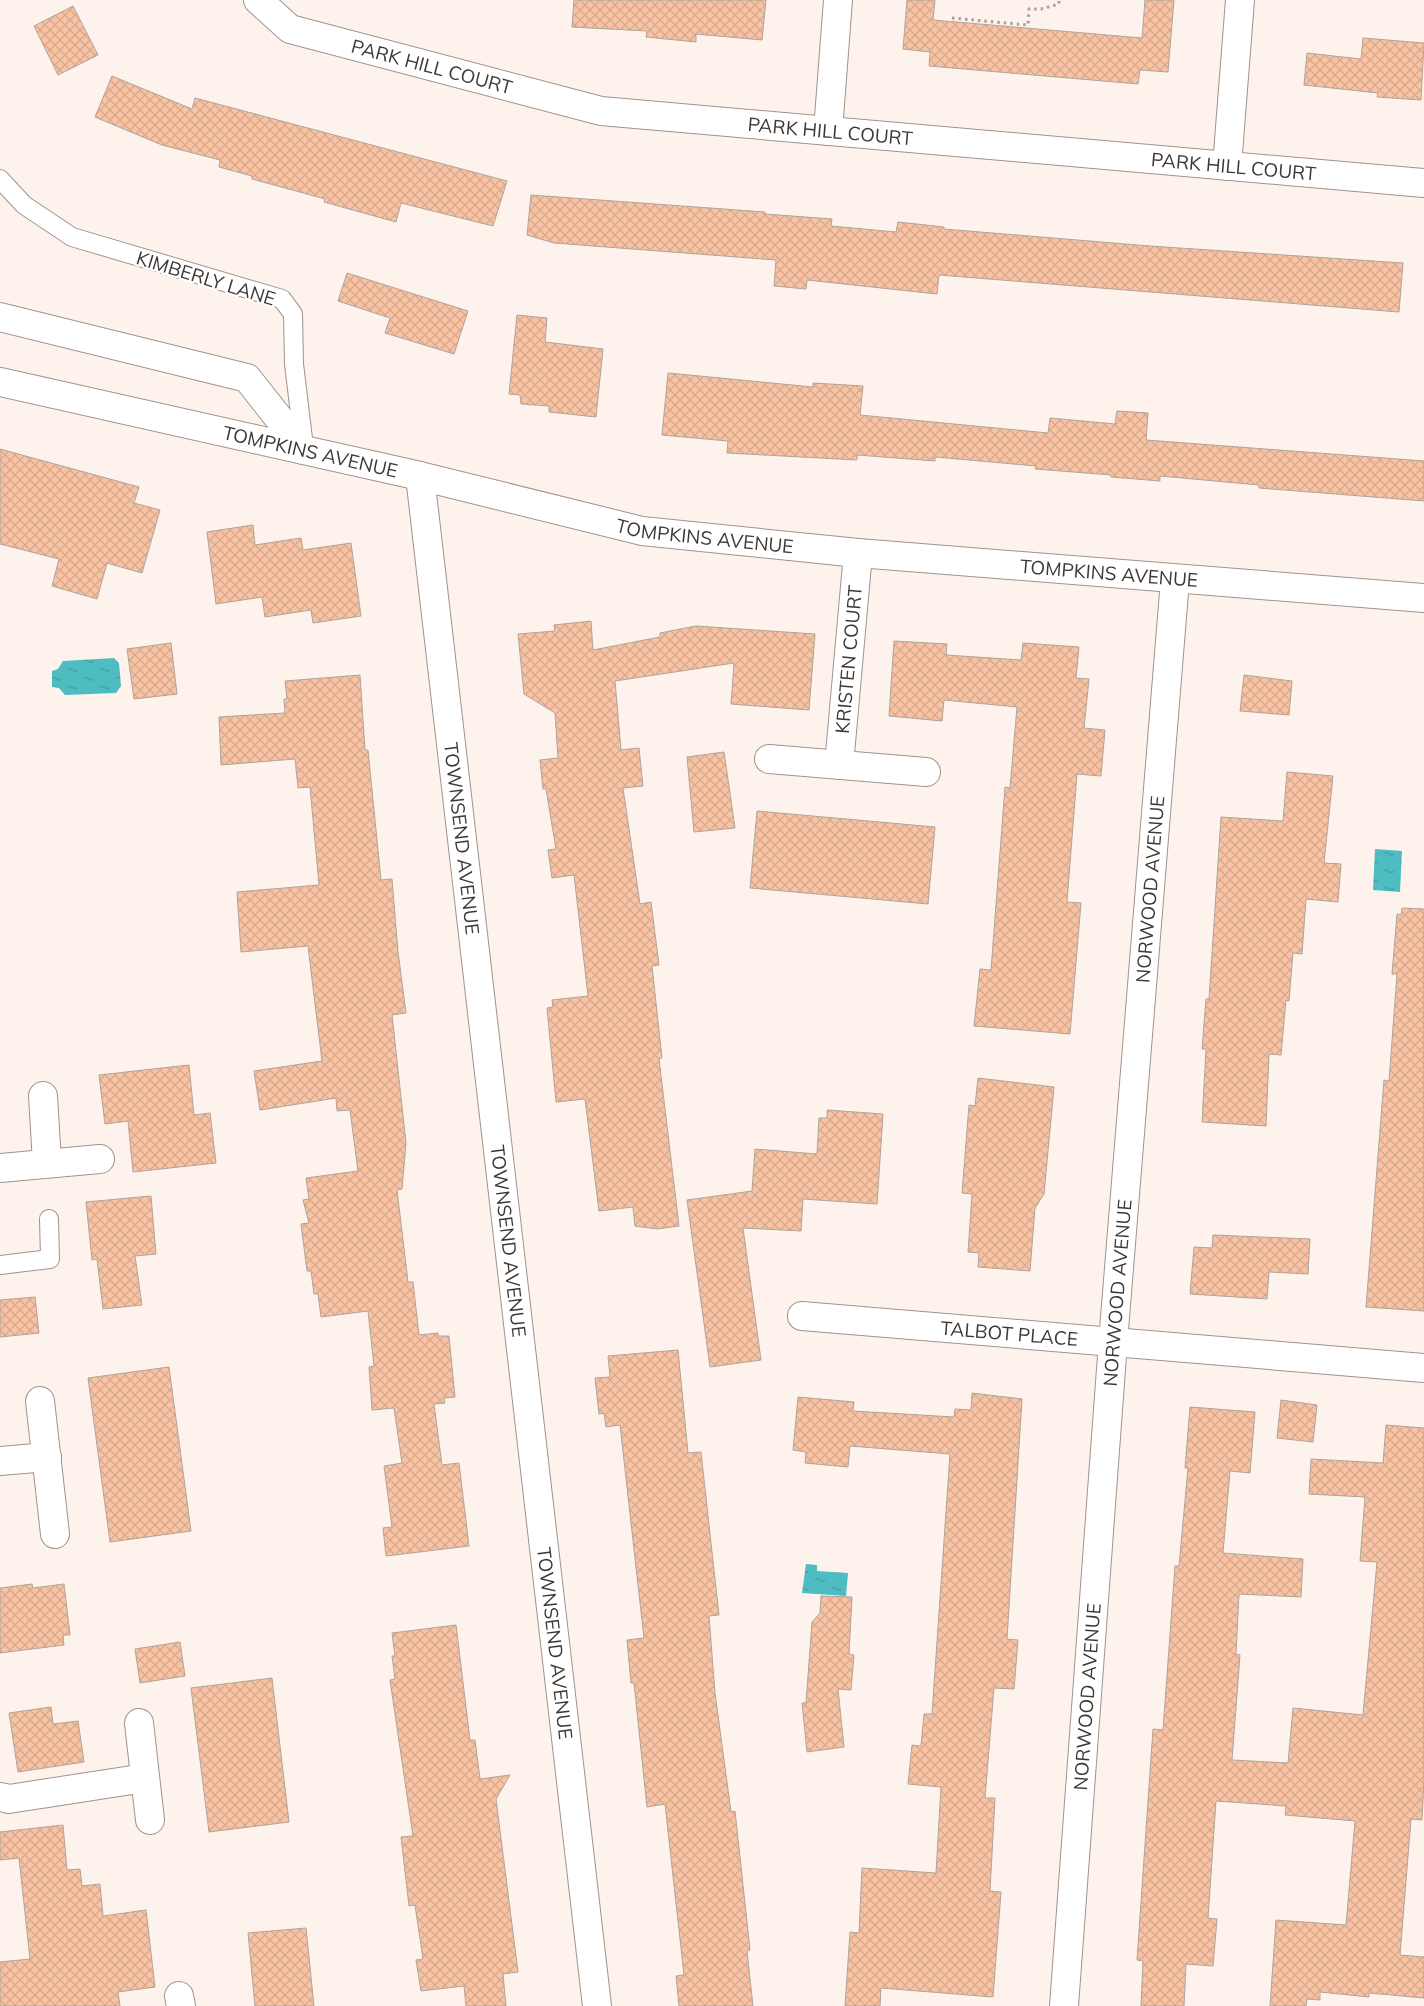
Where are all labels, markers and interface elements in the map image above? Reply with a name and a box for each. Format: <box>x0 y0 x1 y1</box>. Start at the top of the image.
street label: PARK HILL COURT <box>349 34 516 99</box>
street label: PARK HILL COURT <box>747 112 914 150</box>
street label: PARK HILL COURT <box>1150 147 1318 186</box>
street label: KIMBERLY LANE <box>133 245 279 311</box>
street label: TOMPKINS AVENUE <box>221 420 400 483</box>
street label: TOMPKINS AVENUE <box>613 513 795 558</box>
street label: TOMPKINS AVENUE <box>1019 554 1199 592</box>
street label: KRISTEN COURT <box>830 584 867 735</box>
street label: TOWNSEND AVENUE <box>439 741 485 936</box>
street label: NORWOOD AVENUE <box>1130 795 1169 984</box>
street label: TOWNSEND AVENUE <box>485 1143 532 1338</box>
street label: NORWOOD AVENUE <box>1098 1198 1137 1387</box>
street label: TALBOT PLACE <box>940 1316 1079 1351</box>
street label: TOWNSEND AVENUE <box>532 1546 578 1741</box>
street label: NORWOOD AVENUE <box>1068 1602 1106 1791</box>

